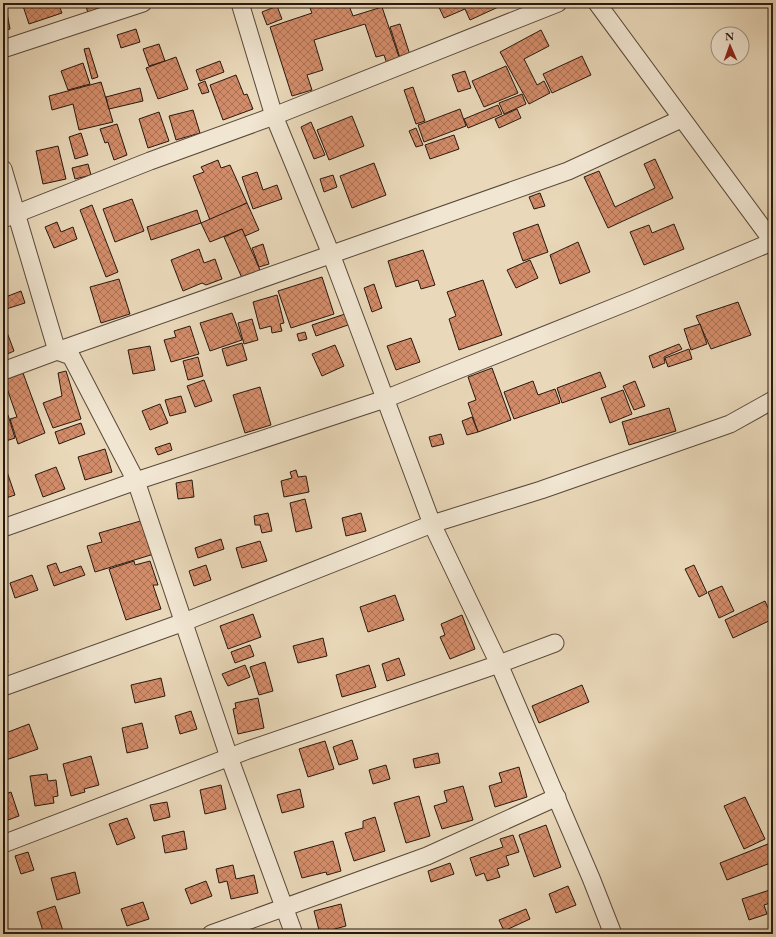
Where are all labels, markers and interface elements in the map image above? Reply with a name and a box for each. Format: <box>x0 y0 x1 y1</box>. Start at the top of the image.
north arrow <box>710 26 750 66</box>
text: N <box>725 29 734 43</box>

